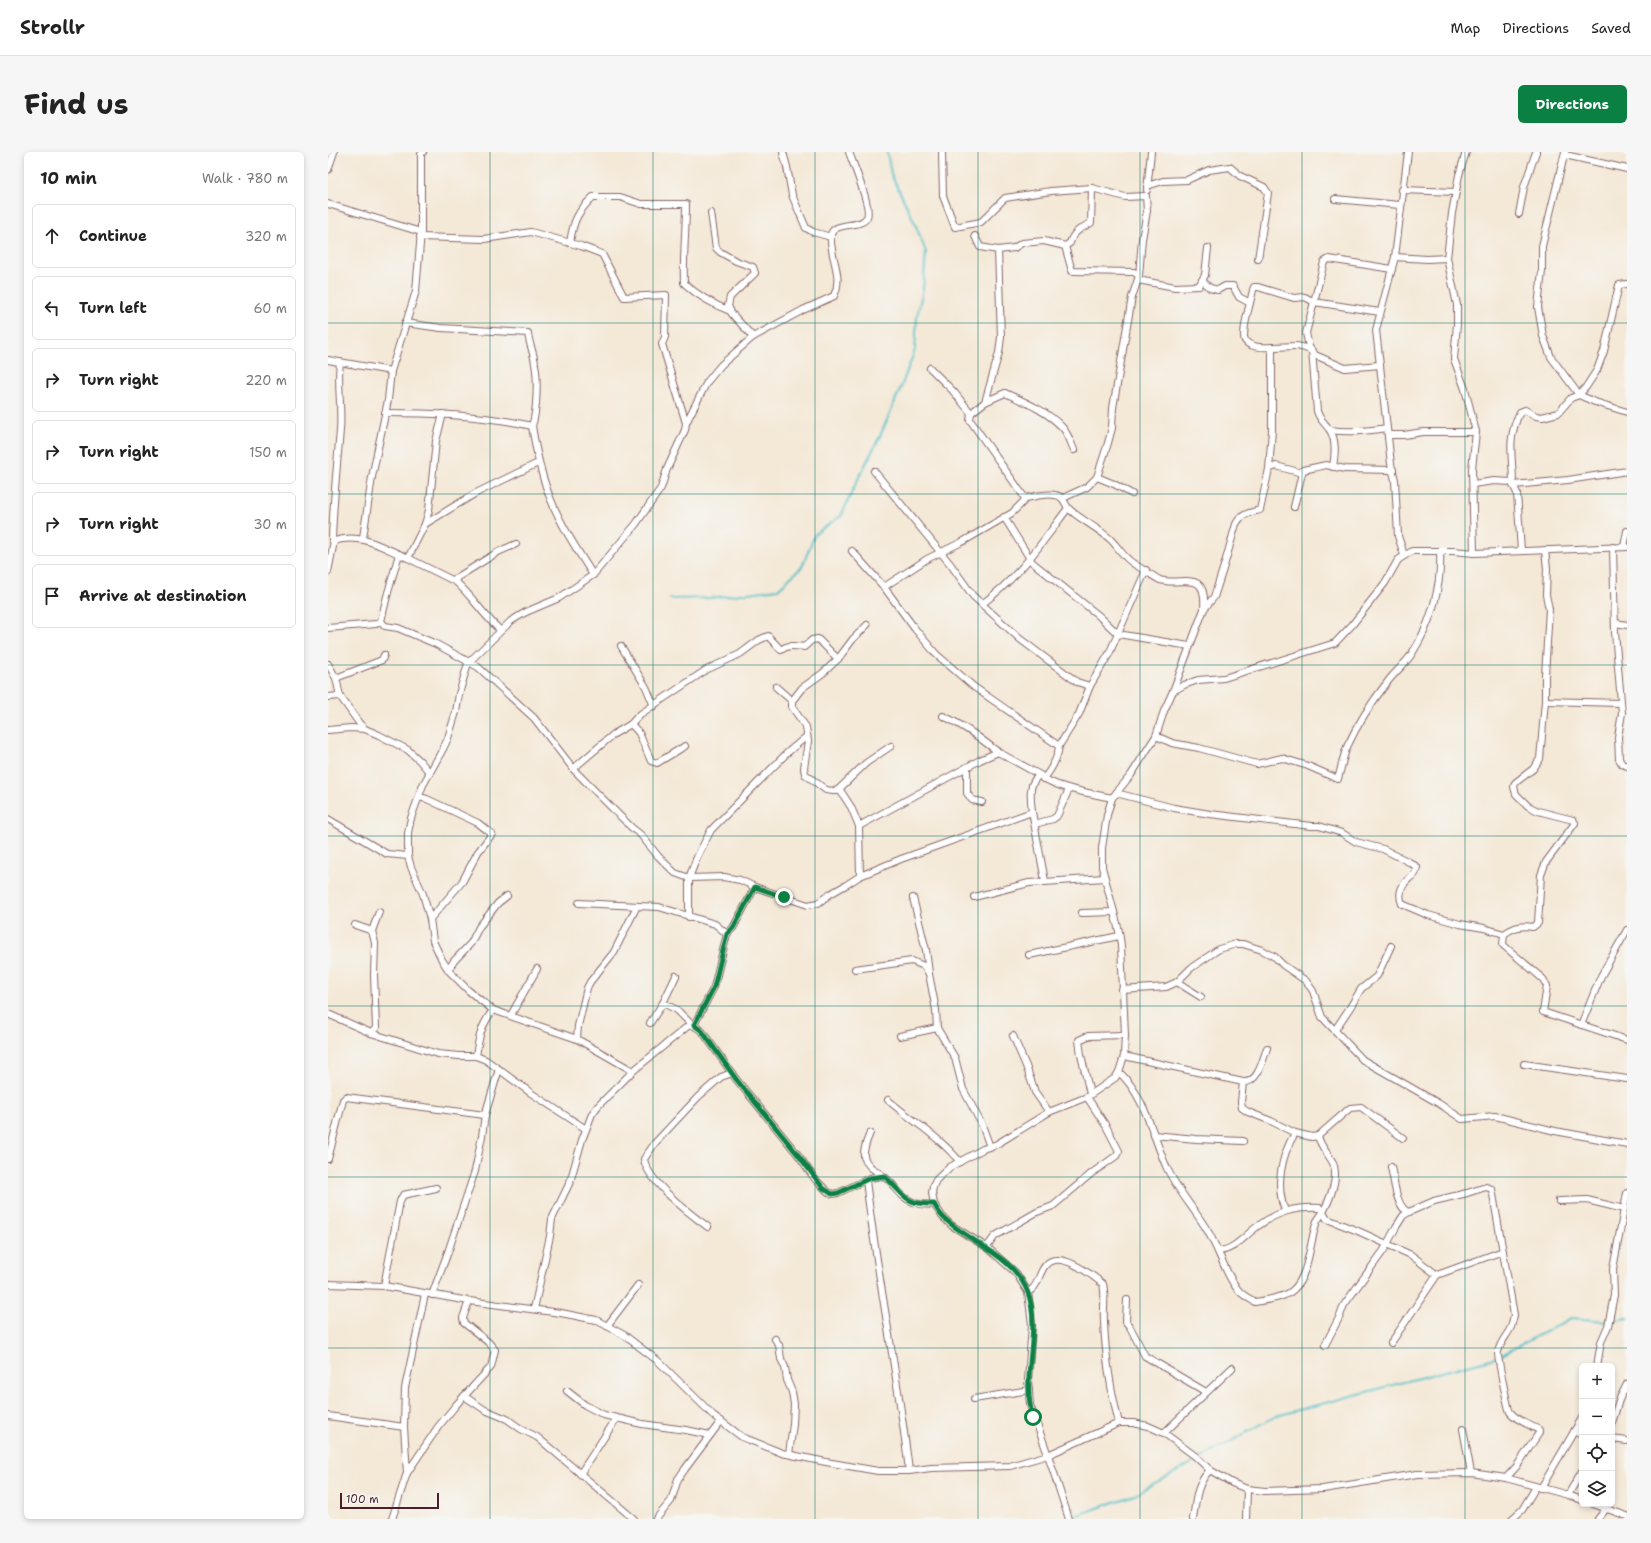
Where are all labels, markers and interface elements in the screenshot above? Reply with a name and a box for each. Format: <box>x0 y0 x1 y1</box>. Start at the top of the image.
text: Strollr <box>20 15 85 40</box>
text: Map <box>1451 19 1481 37</box>
text: Directions <box>1503 19 1569 37</box>
text: Saved <box>1591 19 1631 37</box>
text: Find us <box>24 85 129 123</box>
button: Directions <box>1518 85 1627 123</box>
text: 10 min <box>40 167 97 189</box>
text: Walk · 780 m <box>202 170 288 187</box>
icon: ahead <box>41 225 63 247</box>
text: Continue <box>79 226 147 246</box>
text: 320 m <box>245 228 287 245</box>
icon: left <box>41 297 63 319</box>
text: Turn left <box>79 298 147 318</box>
text: 60 m <box>254 300 287 317</box>
icon: right <box>41 369 63 391</box>
text: Turn right <box>79 370 159 390</box>
text: 220 m <box>245 372 287 389</box>
icon: right <box>41 441 63 463</box>
text: Turn right <box>79 442 159 462</box>
text: 150 m <box>249 444 287 461</box>
icon: right <box>41 513 63 535</box>
text: Turn right <box>79 514 159 534</box>
text: 30 m <box>253 516 287 533</box>
icon: arrive <box>41 585 63 607</box>
text: Arrive at destination <box>79 586 247 606</box>
route end <box>775 888 793 906</box>
map controls <box>1579 1363 1615 1507</box>
button: + <box>1579 1363 1615 1399</box>
button: − <box>1579 1399 1615 1435</box>
route start <box>1024 1408 1042 1426</box>
button: locate <box>1579 1435 1615 1471</box>
button: layers <box>1579 1471 1615 1507</box>
scale bar <box>340 1491 439 1510</box>
text: 100 m <box>346 1492 379 1507</box>

